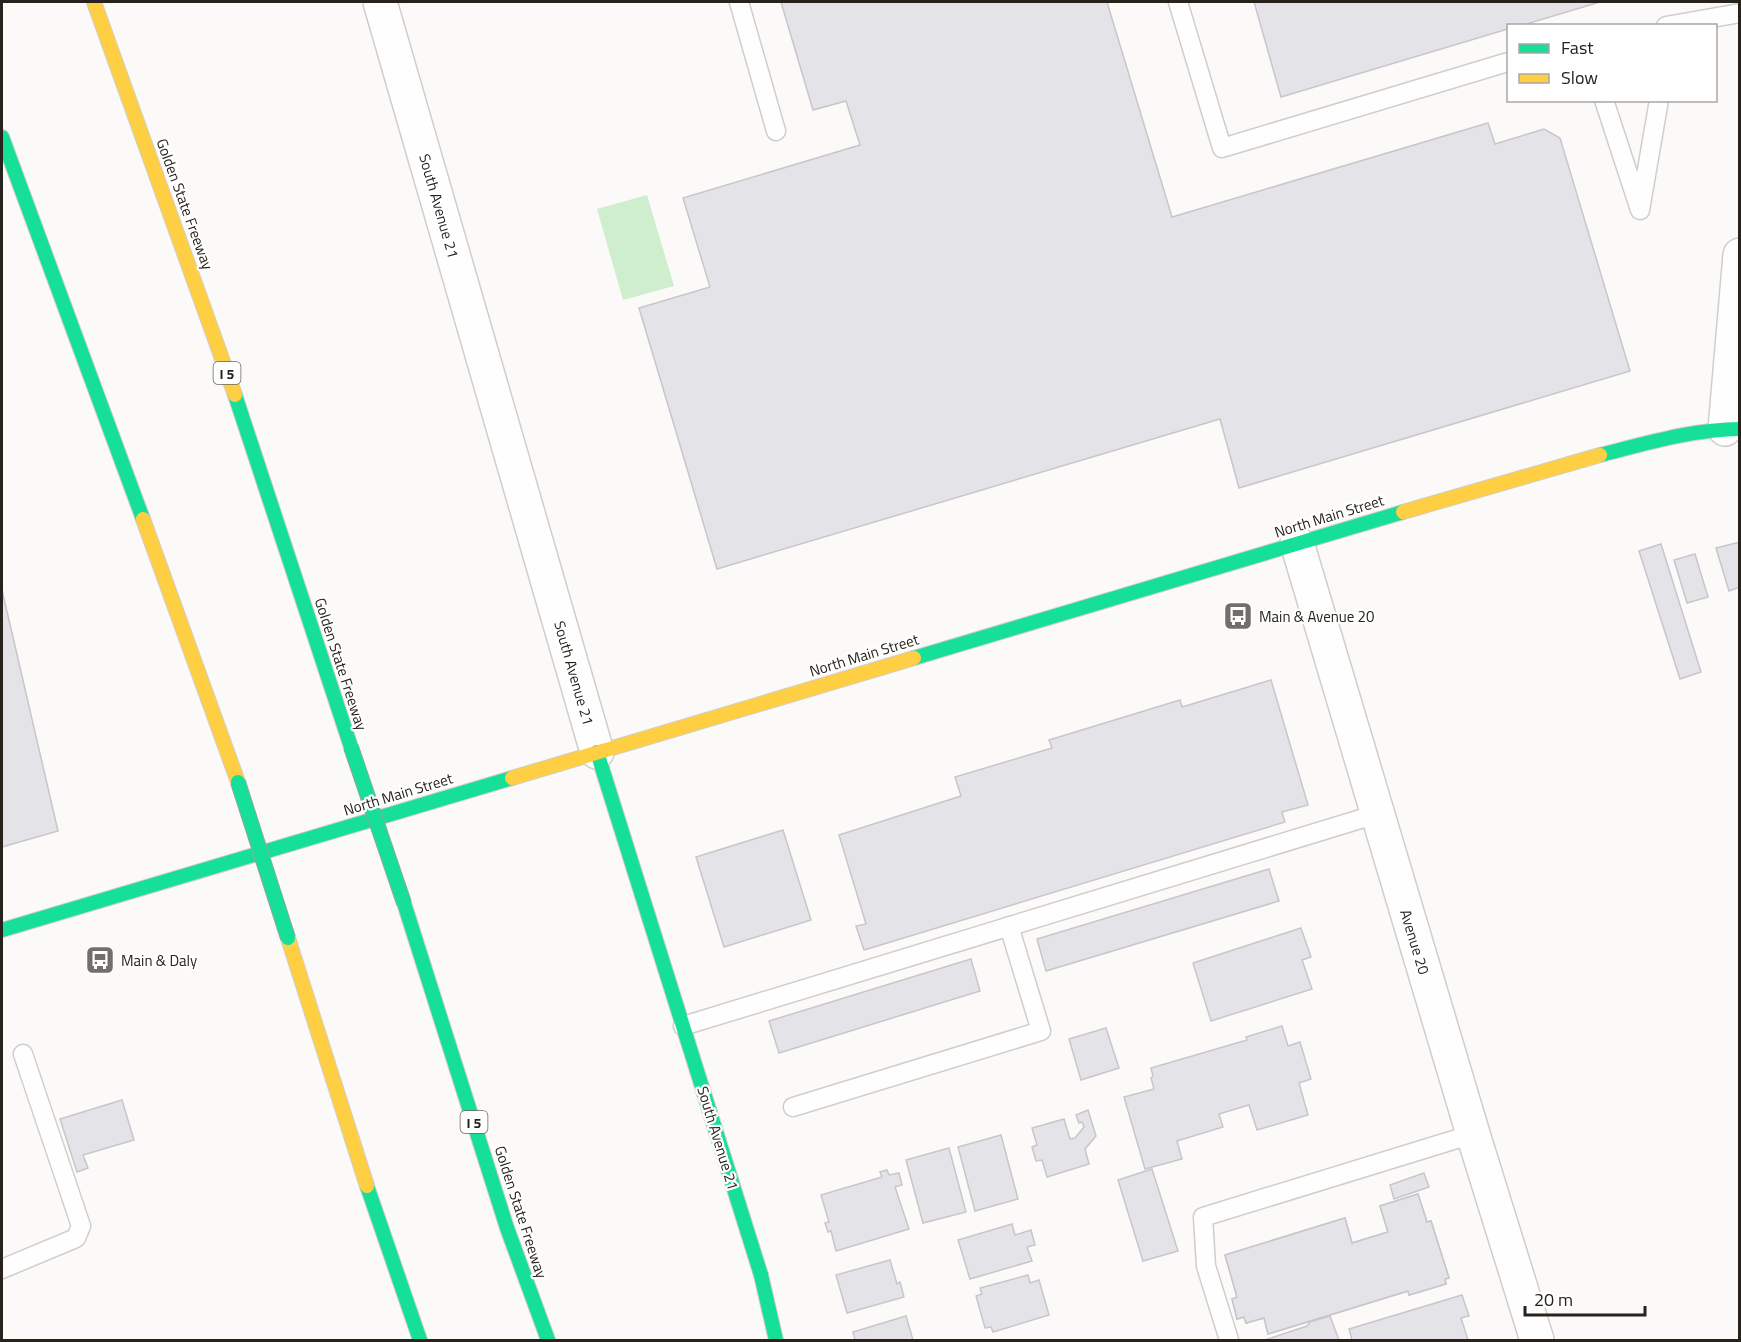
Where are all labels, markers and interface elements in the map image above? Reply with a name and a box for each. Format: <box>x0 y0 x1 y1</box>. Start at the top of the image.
legend <box>1507 24 1717 102</box>
text: Fast <box>1561 34 1594 61</box>
text: Slow <box>1561 64 1598 91</box>
street label: Golden State Freeway <box>151 135 219 273</box>
street label: South Avenue 21 <box>413 151 465 261</box>
road number: I 5 <box>214 362 240 384</box>
street label: North Main Street <box>1271 488 1387 544</box>
street label: Golden State Freeway <box>309 595 373 733</box>
bus stop icon: Main & Avenue 20 <box>1222 600 1254 632</box>
place label: Main & Avenue 20 <box>1259 605 1374 628</box>
street label: South Avenue 21 <box>548 618 600 728</box>
street label: North Main Street <box>806 627 922 683</box>
street label: North Main Street <box>340 766 456 822</box>
street label: Avenue 20 <box>1394 907 1436 977</box>
bus stop icon: Main & Daly <box>84 944 116 976</box>
place label: Main & Daly <box>121 949 197 972</box>
street label: South Avenue 21 <box>691 1083 745 1193</box>
road number: I 5 <box>460 1111 488 1133</box>
street label: Golden State Freeway <box>489 1143 553 1281</box>
scale bar <box>1525 1279 1645 1317</box>
text: 20 m <box>1534 1286 1573 1313</box>

